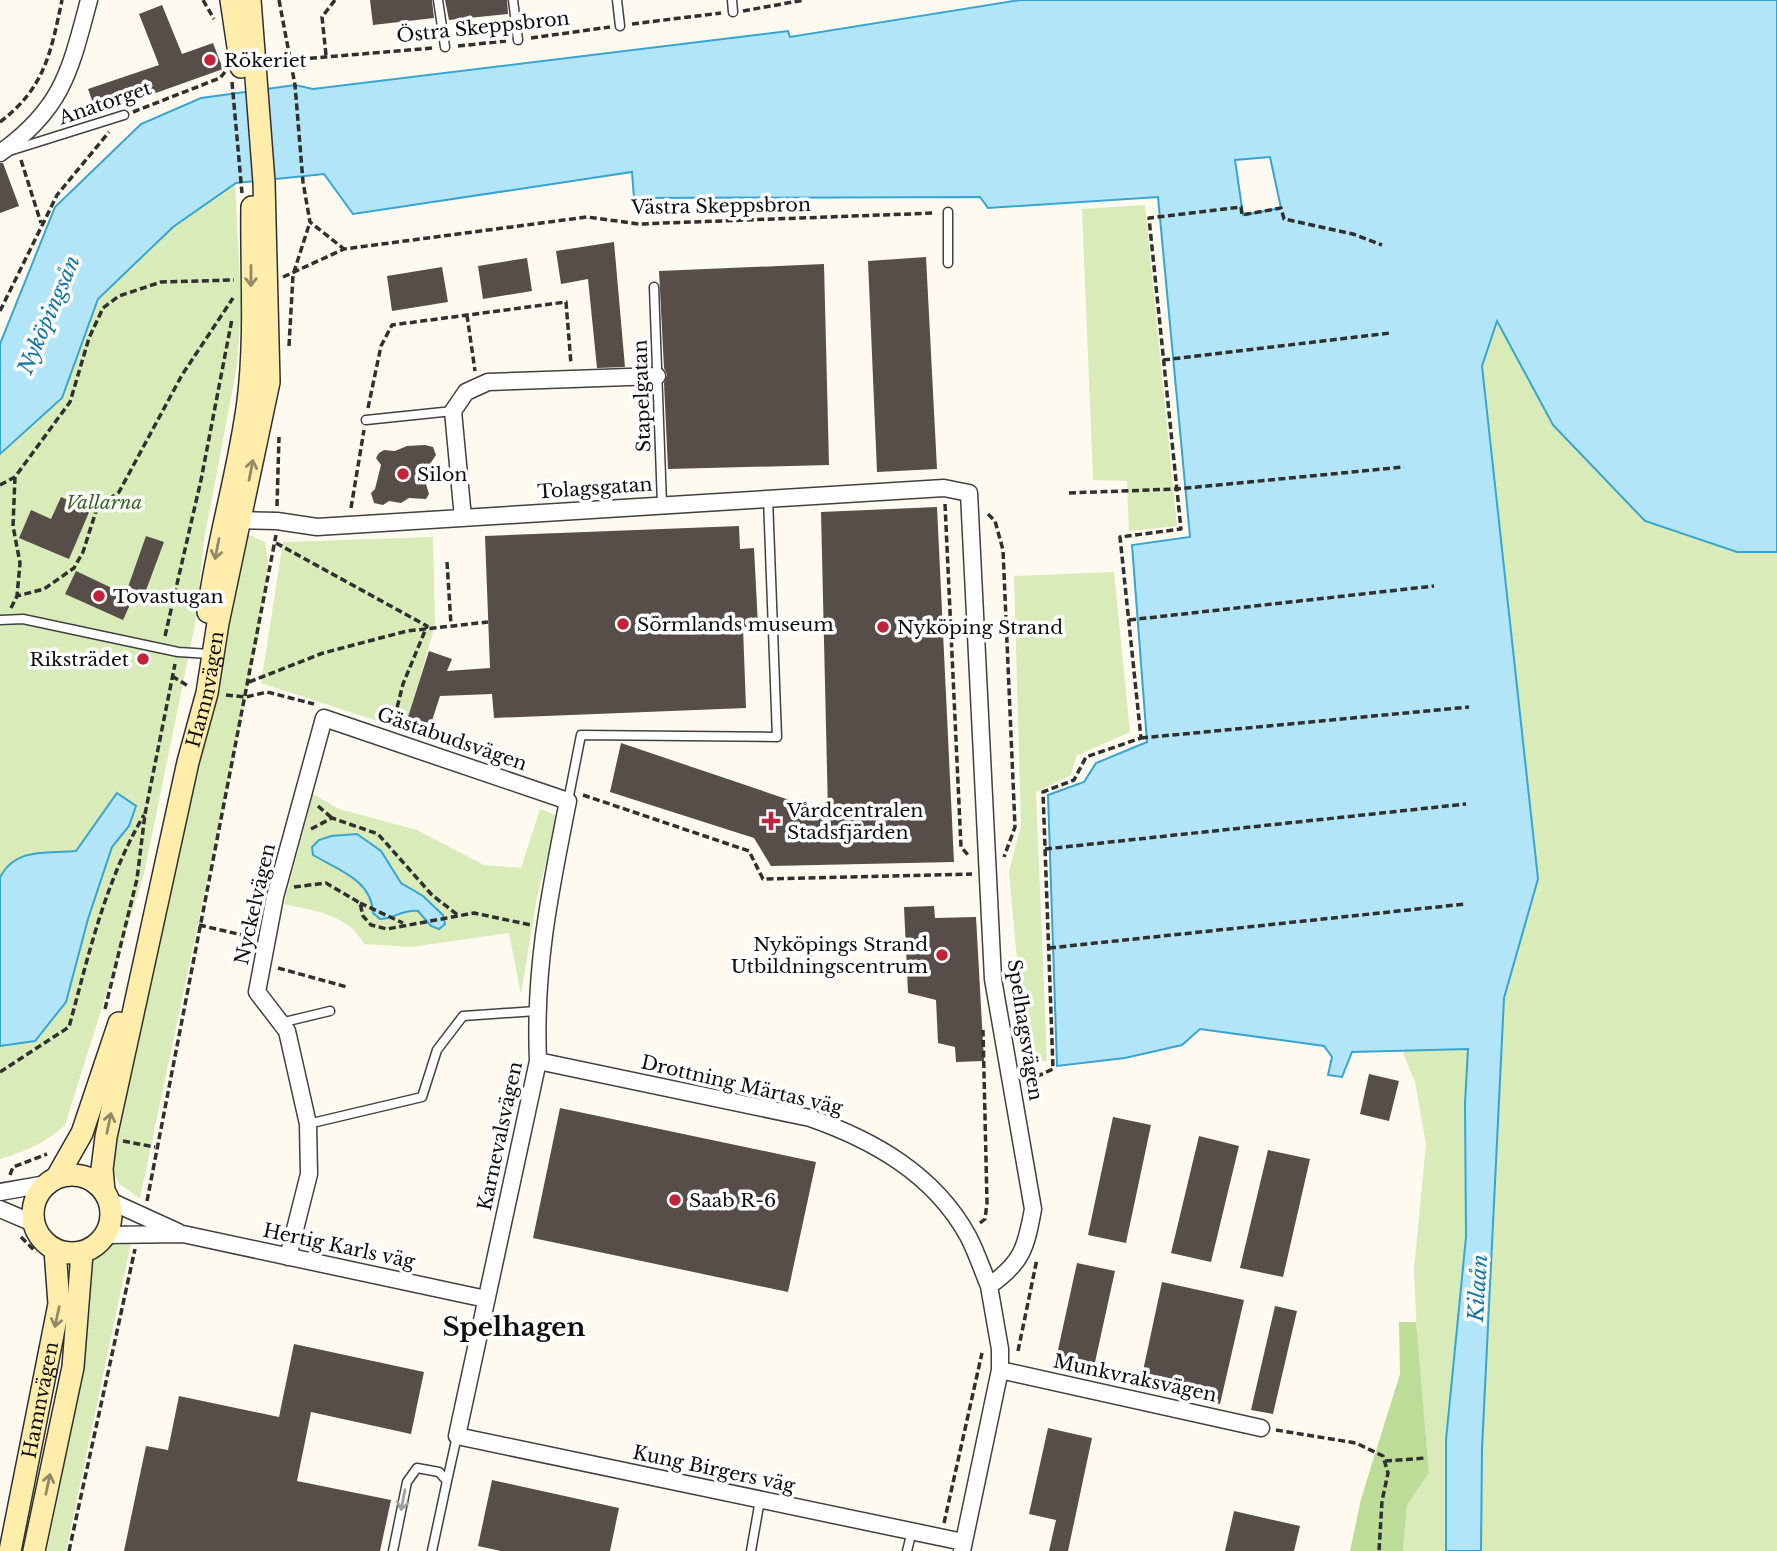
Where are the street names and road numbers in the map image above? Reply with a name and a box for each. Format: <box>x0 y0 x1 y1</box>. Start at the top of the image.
street label: Östra Skeppsbron <box>395 6 571 48</box>
street label: Anatorget <box>55 76 155 130</box>
street label: Västra Skeppsbron <box>630 193 811 219</box>
street label: Stapelgatan <box>629 339 655 453</box>
street label: Tolagsgatan <box>537 473 653 503</box>
street label: Hamnvägen <box>181 630 228 750</box>
street label: Gästabudsvägen <box>374 703 530 775</box>
street label: Nyckelvägen <box>230 841 280 967</box>
street label: Spelhagsvägen <box>1002 958 1048 1102</box>
street label: Drottning Märtas väg <box>639 1051 846 1120</box>
street label: Karnevalsvägen <box>473 1059 527 1213</box>
street label: Hertig Karls väg <box>261 1219 418 1273</box>
street label: Hamnvägen <box>17 1340 63 1460</box>
street label: Munkvraksvägen <box>1051 1349 1219 1407</box>
street label: Kung Birgers väg <box>631 1441 798 1498</box>

